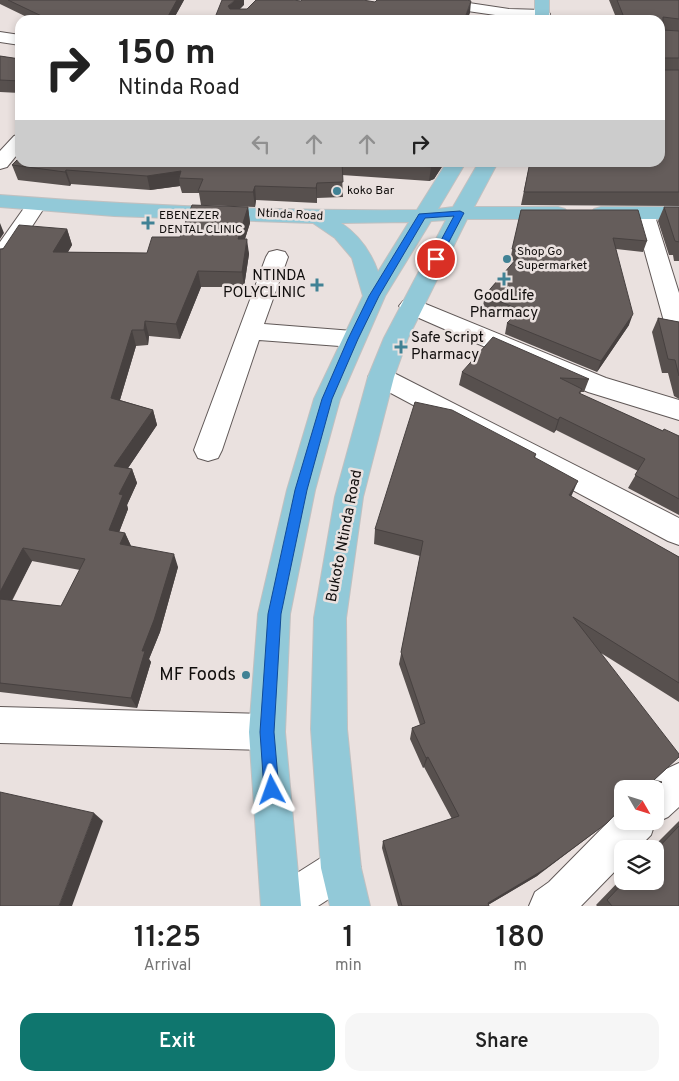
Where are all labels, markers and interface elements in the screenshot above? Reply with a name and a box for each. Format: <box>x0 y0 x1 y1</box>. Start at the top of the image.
text: 150 m <box>118 32 216 76</box>
icon: right <box>35 35 100 100</box>
text: Ntinda Road <box>118 75 240 102</box>
icon: left <box>247 130 275 158</box>
icon: ahead <box>300 130 328 158</box>
icon: ahead <box>353 130 381 158</box>
icon: right <box>406 130 434 158</box>
place label: koko Bar <box>347 183 395 199</box>
marker: koko Bar <box>331 185 343 197</box>
street label: Ntinda Road <box>256 205 324 225</box>
place label: EBENEZER DENTAL CLINIC <box>159 208 243 238</box>
marker: EBENEZER DENTAL CLINIC <box>141 216 155 230</box>
pin <box>415 238 457 280</box>
place label: Shop Go Supermarket <box>517 244 587 274</box>
icon: arrive <box>422 245 450 273</box>
marker: Shop Go Supermarket <box>501 253 513 265</box>
place label: NTINDA POLYCLINIC <box>223 267 306 303</box>
marker: GoodLife Pharmacy <box>498 273 510 285</box>
marker: NTINDA POLYCLINIC <box>310 278 324 292</box>
place label: GoodLife Pharmacy <box>470 287 538 323</box>
place label: Safe Script Pharmacy <box>411 329 484 365</box>
marker: Safe Script Pharmacy <box>395 341 407 353</box>
street label: Bukoto Ntinda Road <box>323 468 367 604</box>
place label: MF Foods <box>159 664 236 687</box>
marker: MF Foods <box>240 669 252 681</box>
position arrow <box>245 763 297 815</box>
north arrow <box>614 780 664 830</box>
map controls <box>614 780 664 890</box>
button: layers <box>614 840 664 890</box>
text: 11:25 <box>134 920 201 957</box>
text: 1 <box>343 920 354 957</box>
text: 180 <box>496 920 545 957</box>
text: Arrival <box>144 956 191 976</box>
text: min <box>335 956 362 976</box>
text: m <box>514 956 527 976</box>
button: Exit <box>20 1013 335 1071</box>
button: Share <box>345 1013 659 1071</box>

